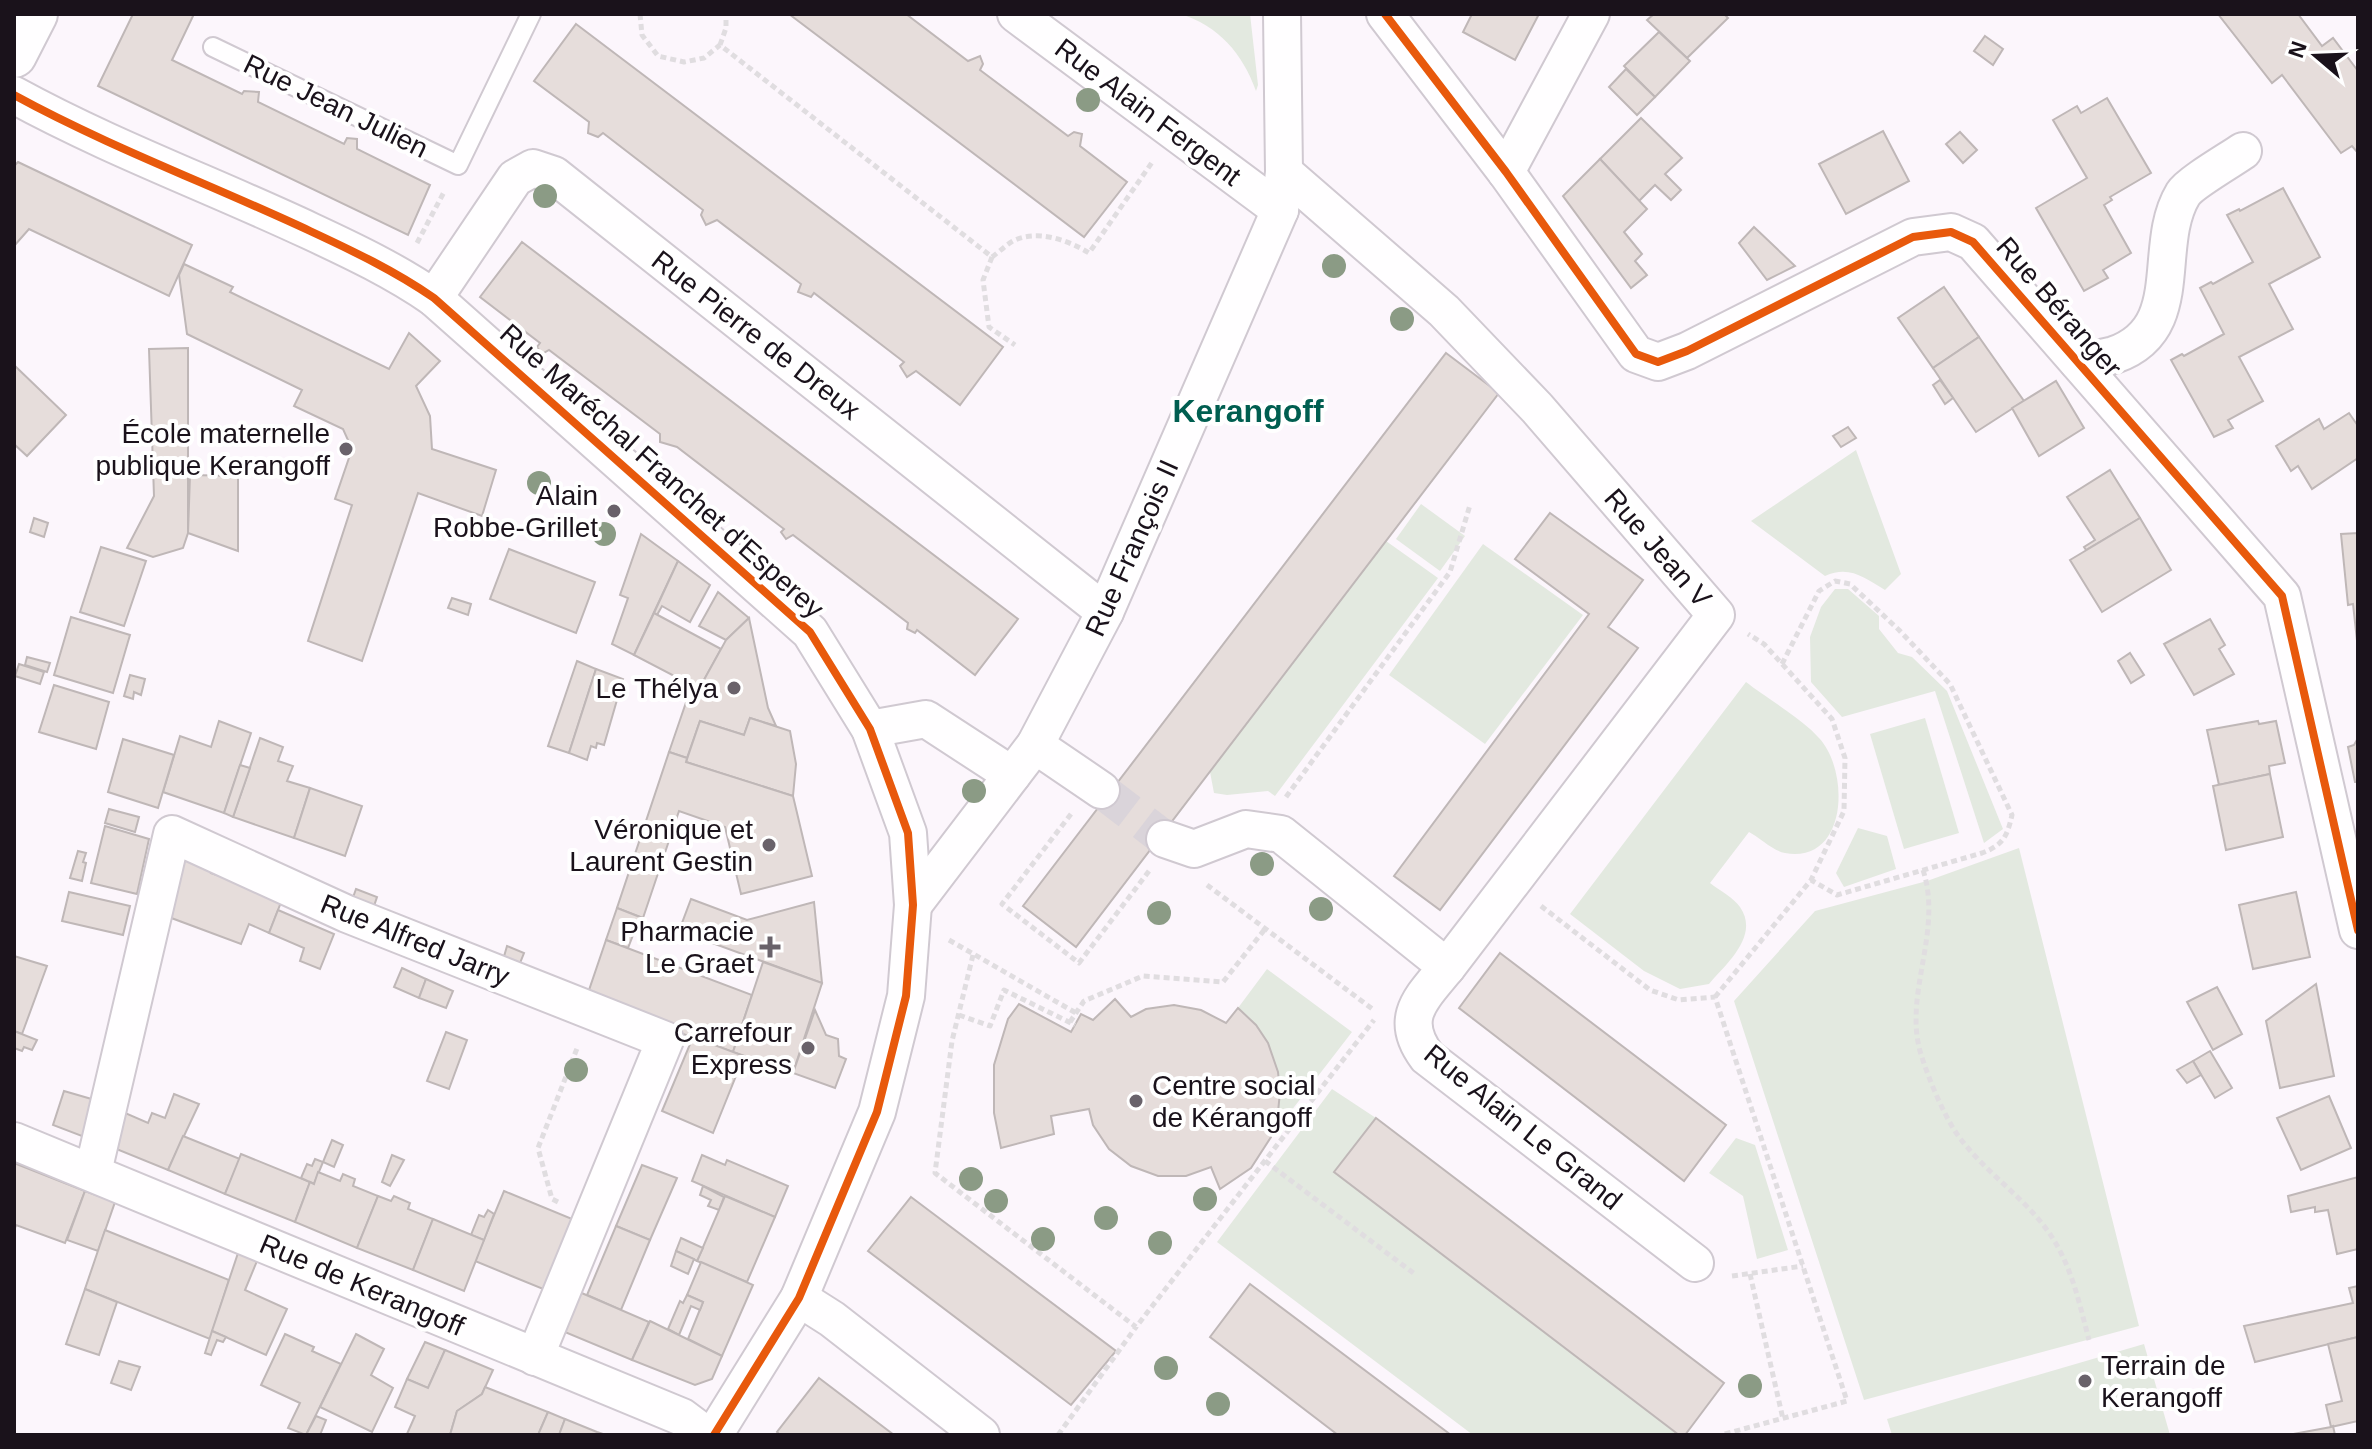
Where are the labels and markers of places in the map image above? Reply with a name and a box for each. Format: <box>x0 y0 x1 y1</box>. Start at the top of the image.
place label: École maternelle publique Kerangoff <box>95 418 330 481</box>
marker: École maternelle publique Kerangoff <box>337 440 355 458</box>
place label: Alain Robbe-Grillet <box>433 480 598 543</box>
marker: Alain Robbe-Grillet <box>605 502 623 520</box>
place label: Le Thélya <box>596 673 718 704</box>
marker: Le Thélya <box>725 679 743 697</box>
place label: Véronique et Laurent Gestin <box>569 814 753 877</box>
marker: Véronique et Laurent Gestin <box>760 836 778 854</box>
place label: Pharmacie Le Graet <box>620 916 754 979</box>
marker: Pharmacie Le Graet <box>761 938 779 956</box>
place label: Carrefour Express <box>674 1017 792 1080</box>
marker: Carrefour Express <box>799 1039 817 1057</box>
place label: Centre social de Kérangoff <box>1152 1070 1315 1133</box>
marker: Centre social de Kérangoff <box>1127 1092 1145 1110</box>
place label: Terrain de Kerangoff <box>2101 1350 2226 1413</box>
marker: Terrain de Kerangoff <box>2076 1372 2094 1390</box>

